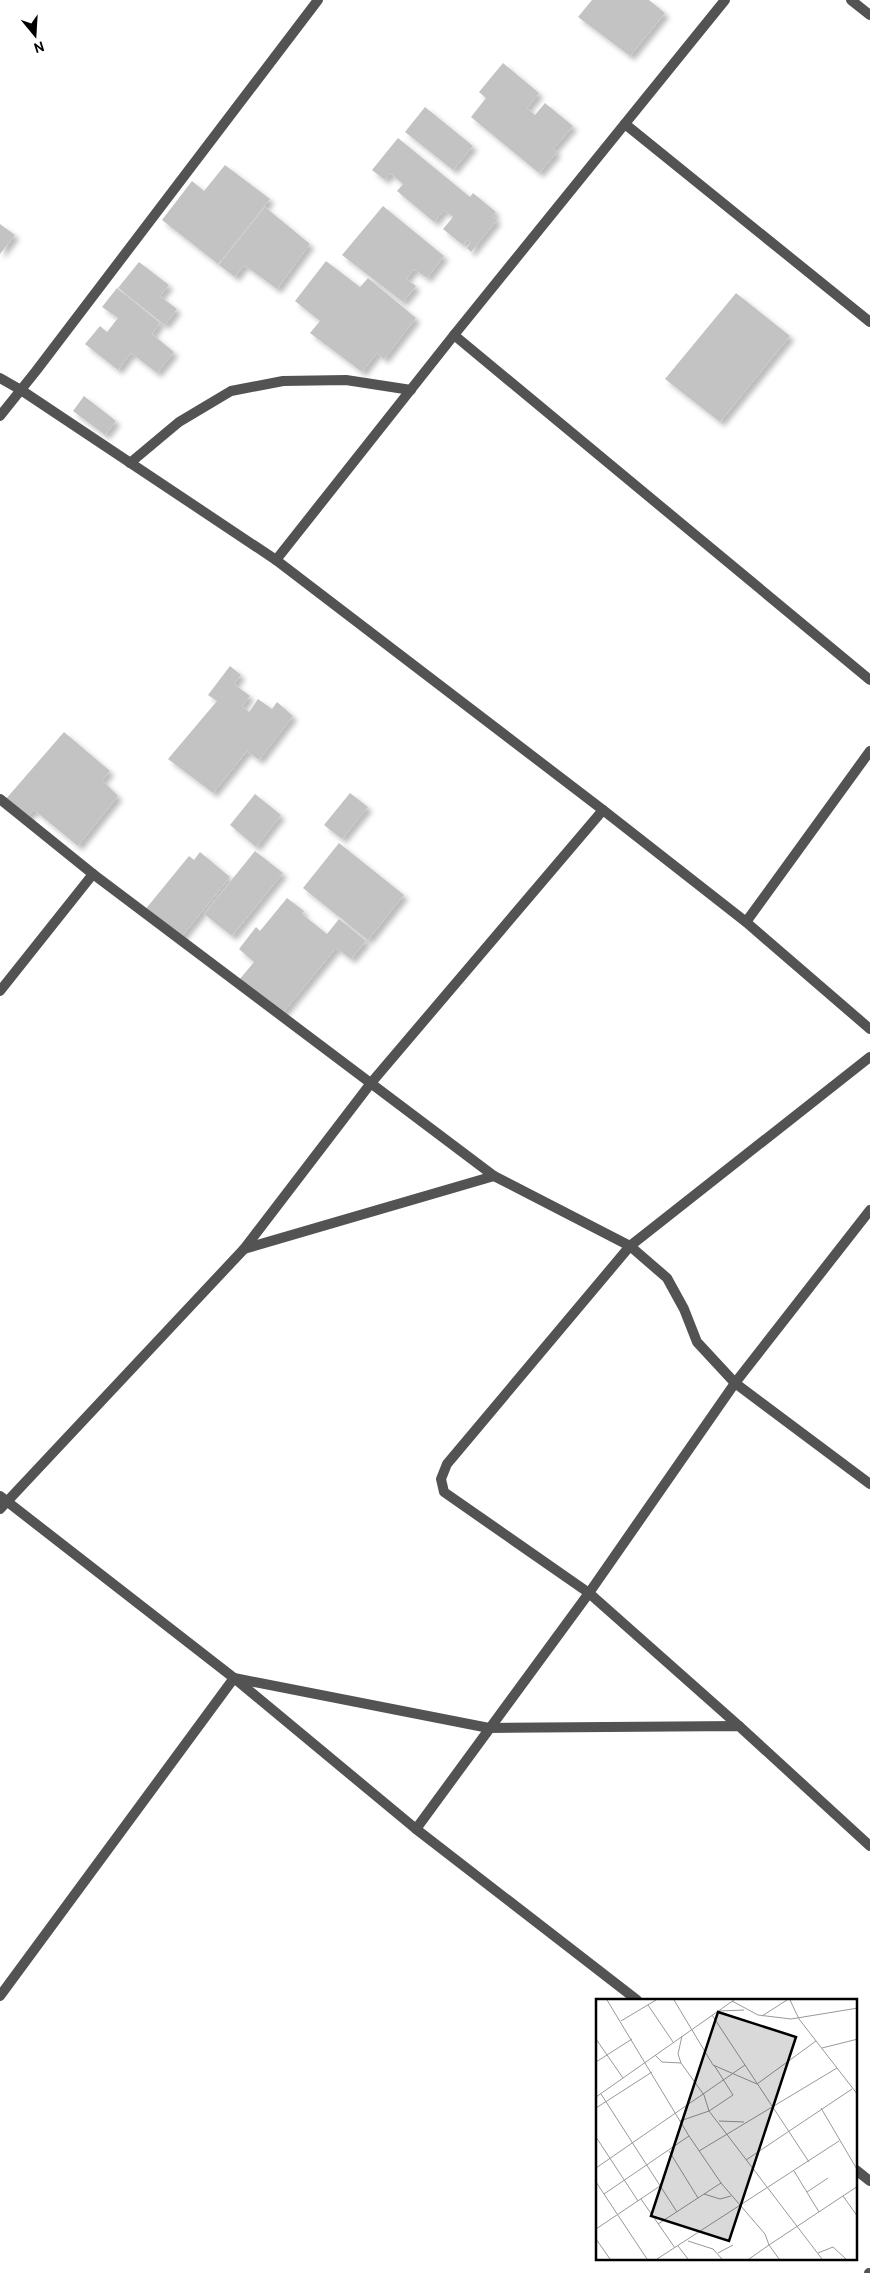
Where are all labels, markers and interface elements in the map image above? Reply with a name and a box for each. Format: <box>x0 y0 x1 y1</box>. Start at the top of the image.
north arrow <box>10 10 60 60</box>
text: N <box>32 37 47 57</box>
inset map <box>596 1999 858 2260</box>

